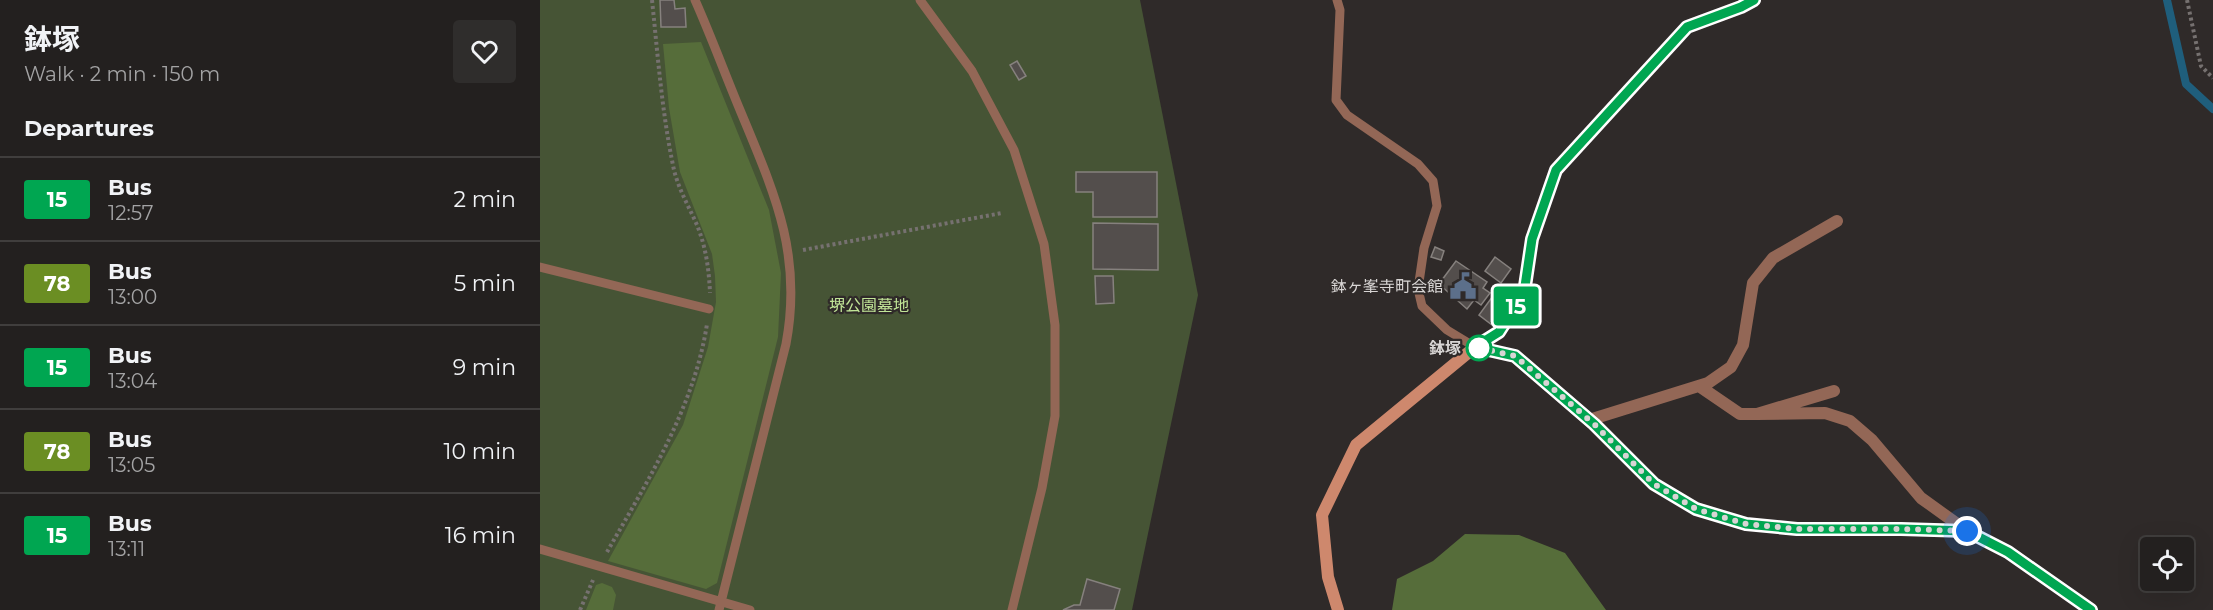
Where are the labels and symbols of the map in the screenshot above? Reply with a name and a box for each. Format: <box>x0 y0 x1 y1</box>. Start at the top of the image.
public building icon: 鉢ヶ峯寺町会館 <box>1448 271 1478 301</box>
place label: 鉢ヶ峯寺町会館 <box>1331 277 1443 296</box>
line badge: 15 <box>1489 286 1543 326</box>
park label: 堺公園墓地 <box>829 296 909 315</box>
marker: 鉢塚 <box>1466 335 1492 361</box>
place label: 鉢塚 <box>1429 339 1461 358</box>
your location <box>1952 516 1982 546</box>

